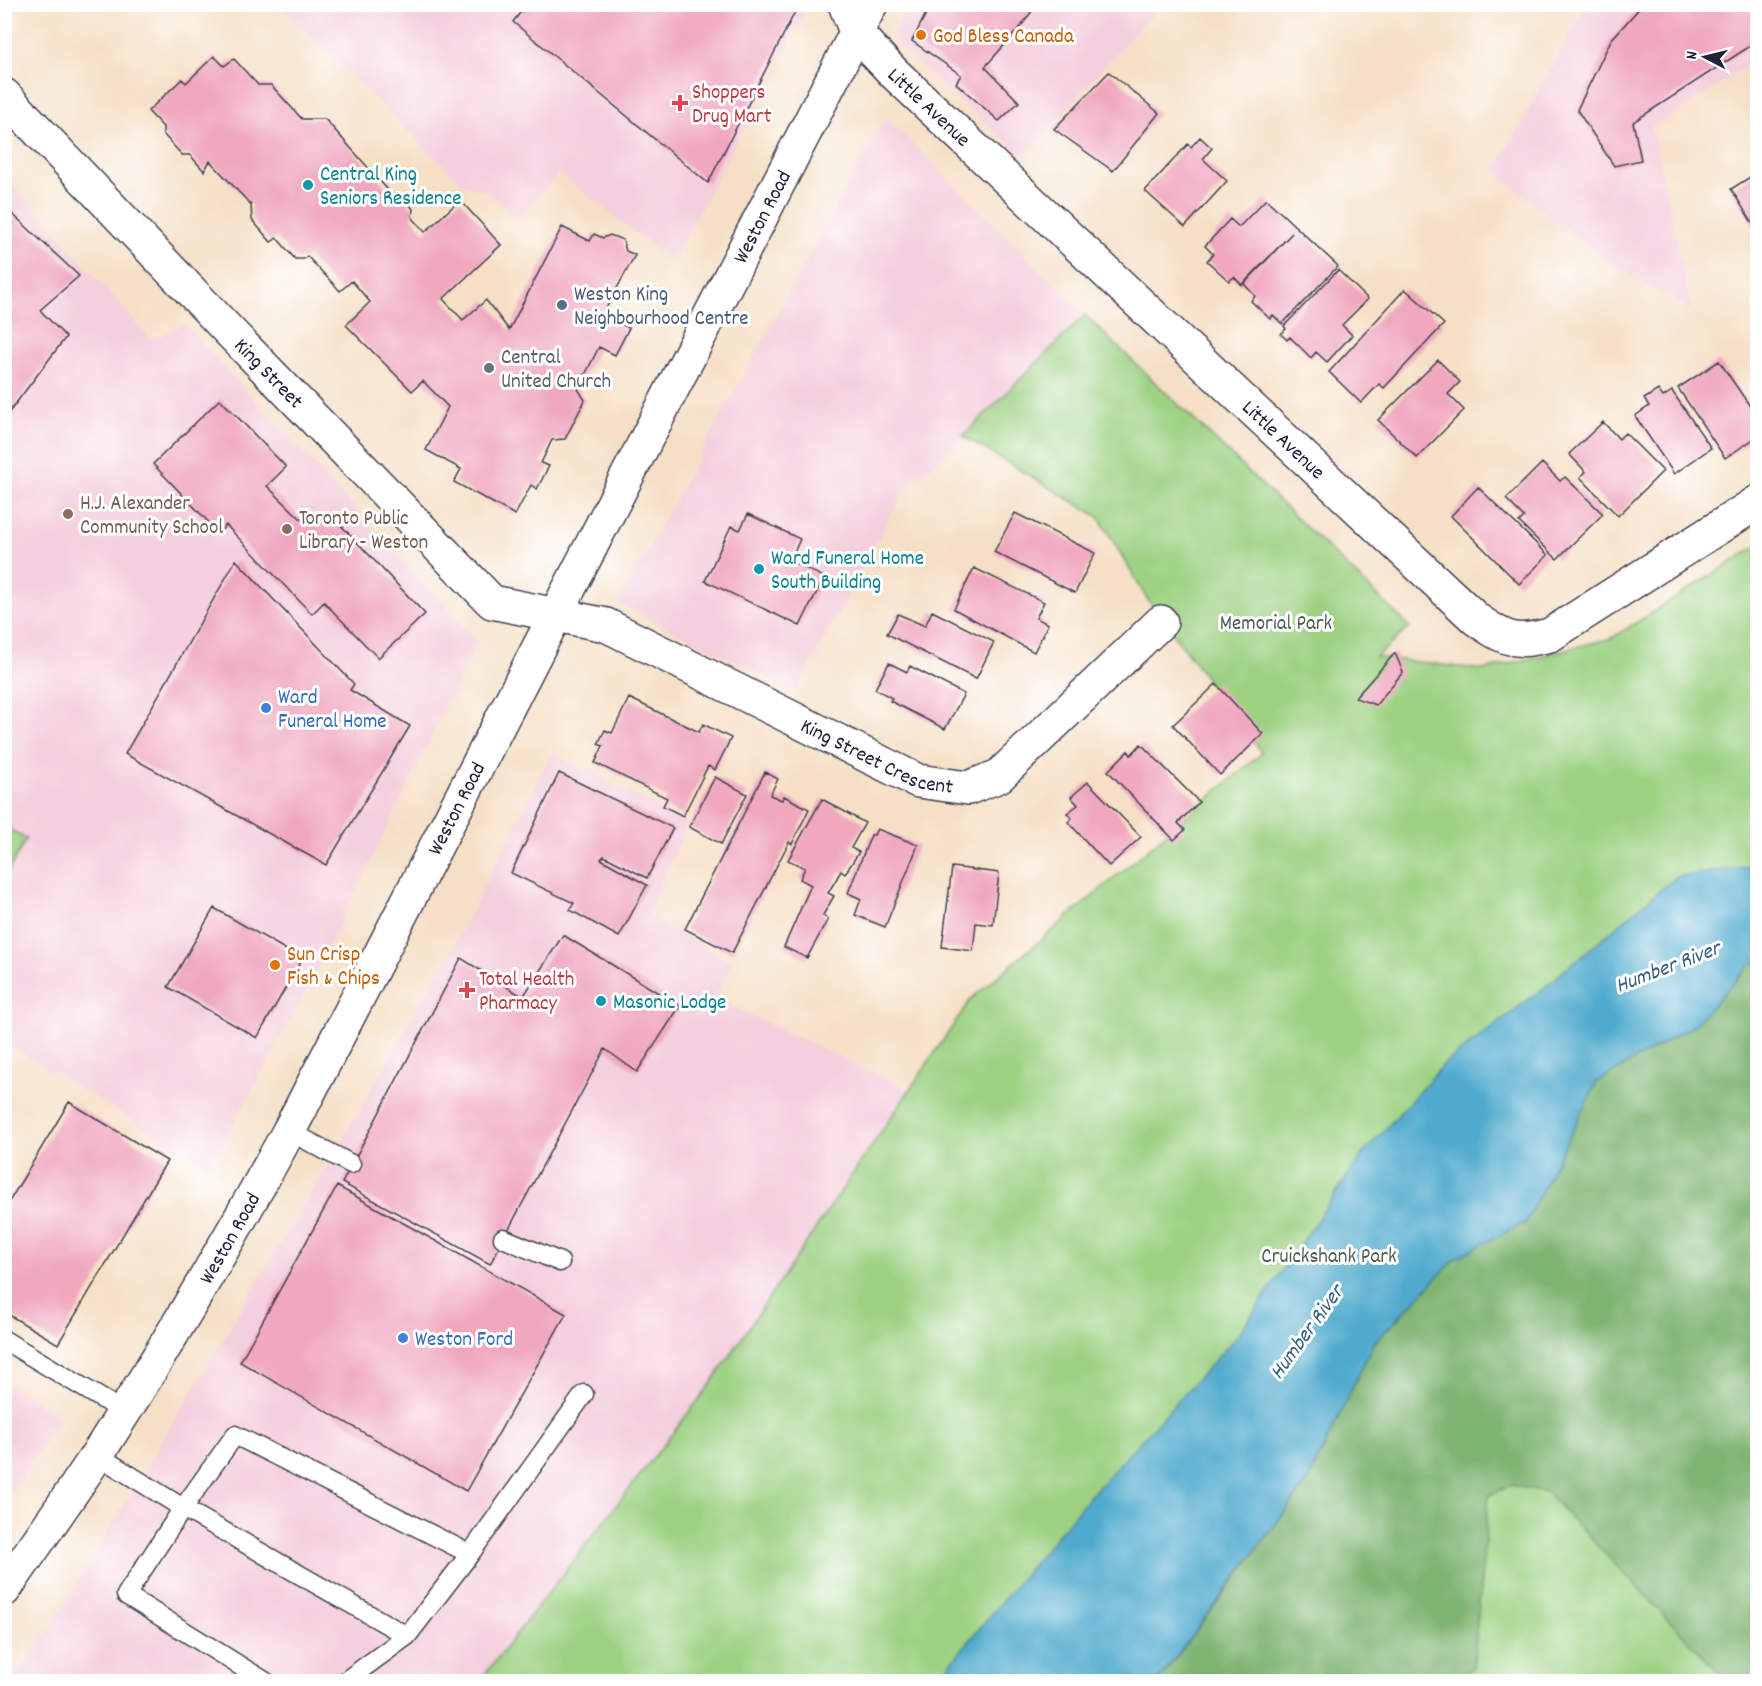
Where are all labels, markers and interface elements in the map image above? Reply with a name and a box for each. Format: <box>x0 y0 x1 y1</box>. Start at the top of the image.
place label: God Bless Canada <box>933 23 1075 53</box>
north arrow <box>1675 27 1735 87</box>
marker: God Bless Canada <box>914 28 928 42</box>
text: N <box>1681 50 1705 61</box>
street label: Little Avenue <box>879 62 976 155</box>
place label: Shoppers Drug Mart <box>692 79 772 133</box>
marker: Shoppers Drug Mart <box>673 96 687 110</box>
place label: Central King Seniors Residence <box>320 161 461 215</box>
street label: Weston Road <box>727 166 801 270</box>
marker: Central King Seniors Residence <box>301 178 315 192</box>
place label: Weston King Neighbourhood Centre <box>574 281 749 335</box>
marker: Weston King Neighbourhood Centre <box>555 298 569 312</box>
street label: King Street <box>226 333 309 417</box>
place label: Central United Church <box>501 344 611 398</box>
marker: Central United Church <box>482 361 496 375</box>
street label: Little Avenue <box>1234 394 1330 488</box>
place label: H.J. Alexander Community School <box>80 490 223 544</box>
place label: Toronto Public Library - Weston <box>299 505 428 559</box>
marker: H.J. Alexander Community School <box>61 507 75 521</box>
marker: Toronto Public Library - Weston <box>280 522 294 536</box>
place label: Ward Funeral Home South Building <box>771 545 924 599</box>
marker: Ward Funeral Home South Building <box>752 562 766 576</box>
park label: Memorial Park <box>1220 610 1332 640</box>
place label: Ward Funeral Home <box>278 684 387 738</box>
marker: Ward Funeral Home <box>259 701 273 715</box>
street label: King Street Crescent <box>794 713 955 804</box>
street label: Weston Road <box>422 758 495 861</box>
water label: Humber River <box>1611 933 1728 1002</box>
place label: Sun Crisp Fish & Chips <box>287 941 380 995</box>
marker: Sun Crisp Fish & Chips <box>268 958 282 972</box>
place label: Total Health Pharmacy <box>479 966 574 1020</box>
marker: Total Health Pharmacy <box>460 983 474 997</box>
place label: Masonic Lodge <box>613 989 726 1019</box>
marker: Masonic Lodge <box>594 994 608 1008</box>
street label: Weston Road <box>193 1188 270 1291</box>
park label: Cruickshank Park <box>1261 1243 1397 1273</box>
water label: Humber River <box>1263 1277 1354 1387</box>
place label: Weston Ford <box>415 1326 513 1356</box>
marker: Weston Ford <box>396 1331 410 1345</box>

